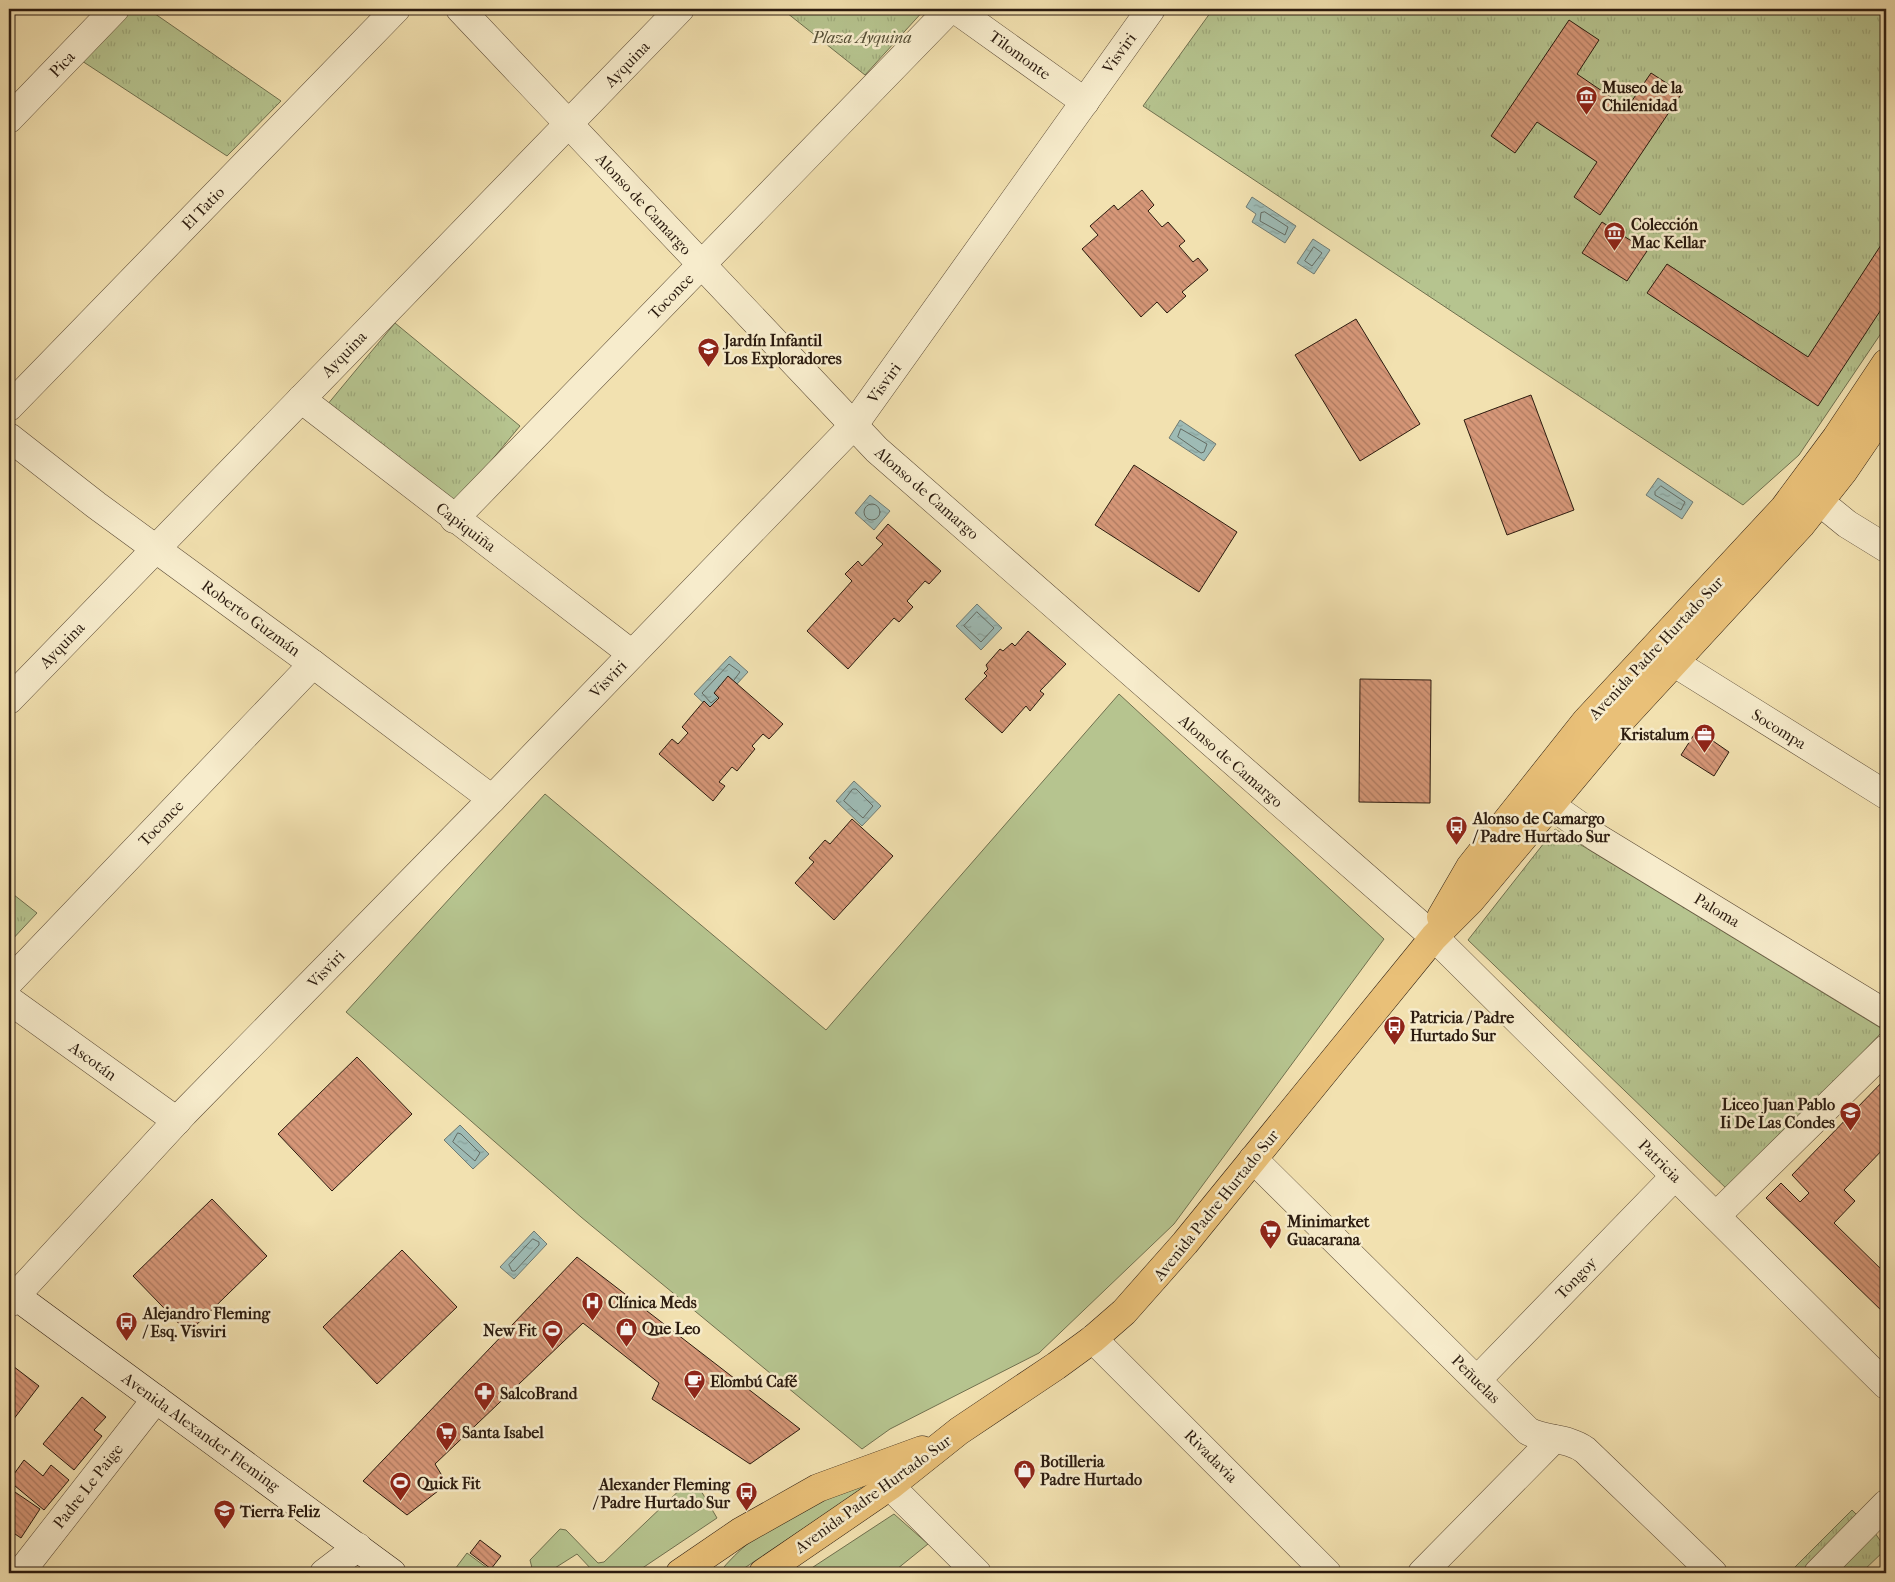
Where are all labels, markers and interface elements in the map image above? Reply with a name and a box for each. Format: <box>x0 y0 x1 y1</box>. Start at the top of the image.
street label: Tilomonte <box>985 26 1055 84</box>
park label: Plaza Ayquina <box>811 28 912 47</box>
street label: Visviri <box>1097 29 1140 78</box>
street label: Ayquina <box>600 37 654 92</box>
street label: Pica <box>45 47 79 81</box>
place label: Museo de la Chilenidad <box>1601 78 1683 115</box>
museum icon: Museo de la Chilenidad <box>1574 84 1598 115</box>
street label: Alonso de Camargo <box>591 149 696 259</box>
street label: El Tatio <box>178 182 228 234</box>
place label: Colección Mac Kellar <box>1630 215 1707 252</box>
museum icon: Colección Mac Kellar <box>1603 221 1627 252</box>
street label: Toconce <box>644 269 698 323</box>
street label: Ayquina <box>317 327 371 382</box>
place label: Jardín Infantil Los Exploradores <box>722 331 842 369</box>
school or university icon: Jardín Infantil Los Exploradores <box>696 337 720 368</box>
street label: Visviri <box>862 359 905 408</box>
street label: Alonso de Camargo <box>870 442 983 543</box>
street label: Capiquiña <box>432 498 500 556</box>
street label: Avenida Padre Hurtado Sur <box>1584 572 1727 724</box>
street label: Roberto Guzmán <box>198 576 305 661</box>
street label: Ayquina <box>35 618 89 673</box>
street label: Visviri <box>585 656 631 703</box>
street label: Socompa <box>1748 705 1810 754</box>
street label: Alonso de Camargo <box>1174 710 1287 811</box>
office icon: Kristalum <box>1693 722 1717 753</box>
place label: Kristalum <box>1620 725 1690 744</box>
street label: Toconce <box>134 796 188 850</box>
place label: Alonso de Camargo / Padre Hurtado Sur <box>1472 809 1611 846</box>
bus stop icon: Alonso de Camargo / Padre Hurtado Sur <box>1445 815 1469 846</box>
street label: Paloma <box>1691 889 1744 931</box>
street label: Visviri <box>303 946 349 993</box>
place label: Patricia / Padre Hurtado Sur <box>1410 1008 1514 1045</box>
bus stop icon: Patricia / Padre Hurtado Sur <box>1382 1014 1406 1045</box>
street label: Ascotán <box>65 1037 121 1085</box>
place label: Liceo Juan Pablo Ii De Las Condes <box>1720 1095 1835 1132</box>
school or university icon: Liceo Juan Pablo Ii De Las Condes <box>1839 1101 1863 1132</box>
street label: Avenida Padre Hurtado Sur <box>1149 1126 1283 1285</box>
street label: Patricia <box>1634 1135 1686 1187</box>
place label: Minimarket Guacarana <box>1286 1212 1370 1249</box>
supermarket icon: Minimarket Guacarana <box>1259 1218 1283 1249</box>
street label: Tongoy <box>1551 1253 1601 1303</box>
hospital icon: Clínica Meds <box>580 1290 604 1321</box>
place label: Clínica Meds <box>608 1293 697 1312</box>
place label: Alejandro Fleming / Esq. Visviri <box>142 1304 271 1342</box>
bus stop icon: Alejandro Fleming / Esq. Visviri <box>115 1310 139 1341</box>
shop icon: Que Leo <box>614 1316 638 1347</box>
sports icon: New Fit <box>541 1318 565 1349</box>
place label: Que Leo <box>642 1319 700 1338</box>
place label: New Fit <box>483 1321 537 1340</box>
street label: Peñuelas <box>1448 1351 1504 1407</box>
street label: Avenida Alexander Fleming <box>118 1368 284 1496</box>
cafe icon: Elombú Café <box>682 1369 706 1400</box>
place label: Elombú Café <box>710 1372 797 1391</box>
pharmacy icon: SalcoBrand <box>472 1381 496 1412</box>
place label: SalcoBrand <box>500 1384 579 1403</box>
supermarket icon: Santa Isabel <box>434 1420 458 1451</box>
place label: Santa Isabel <box>462 1423 544 1442</box>
street label: Rivadavia <box>1180 1425 1242 1487</box>
street label: Avenida Padre Hurtado Sur <box>790 1431 955 1558</box>
street label: Padre Le Paige <box>49 1440 127 1532</box>
place label: Botilleria Padre Hurtado <box>1040 1452 1142 1489</box>
shop icon: Botilleria Padre Hurtado <box>1012 1458 1036 1489</box>
sports icon: Quick Fit <box>389 1471 413 1502</box>
place label: Quick Fit <box>417 1474 481 1493</box>
place label: Alexander Fleming / Padre Hurtado Sur <box>592 1475 731 1512</box>
bus stop icon: Alexander Fleming / Padre Hurtado Sur <box>734 1481 758 1512</box>
school or university icon: Tierra Feliz <box>212 1499 236 1530</box>
place label: Tierra Feliz <box>239 1502 321 1521</box>

